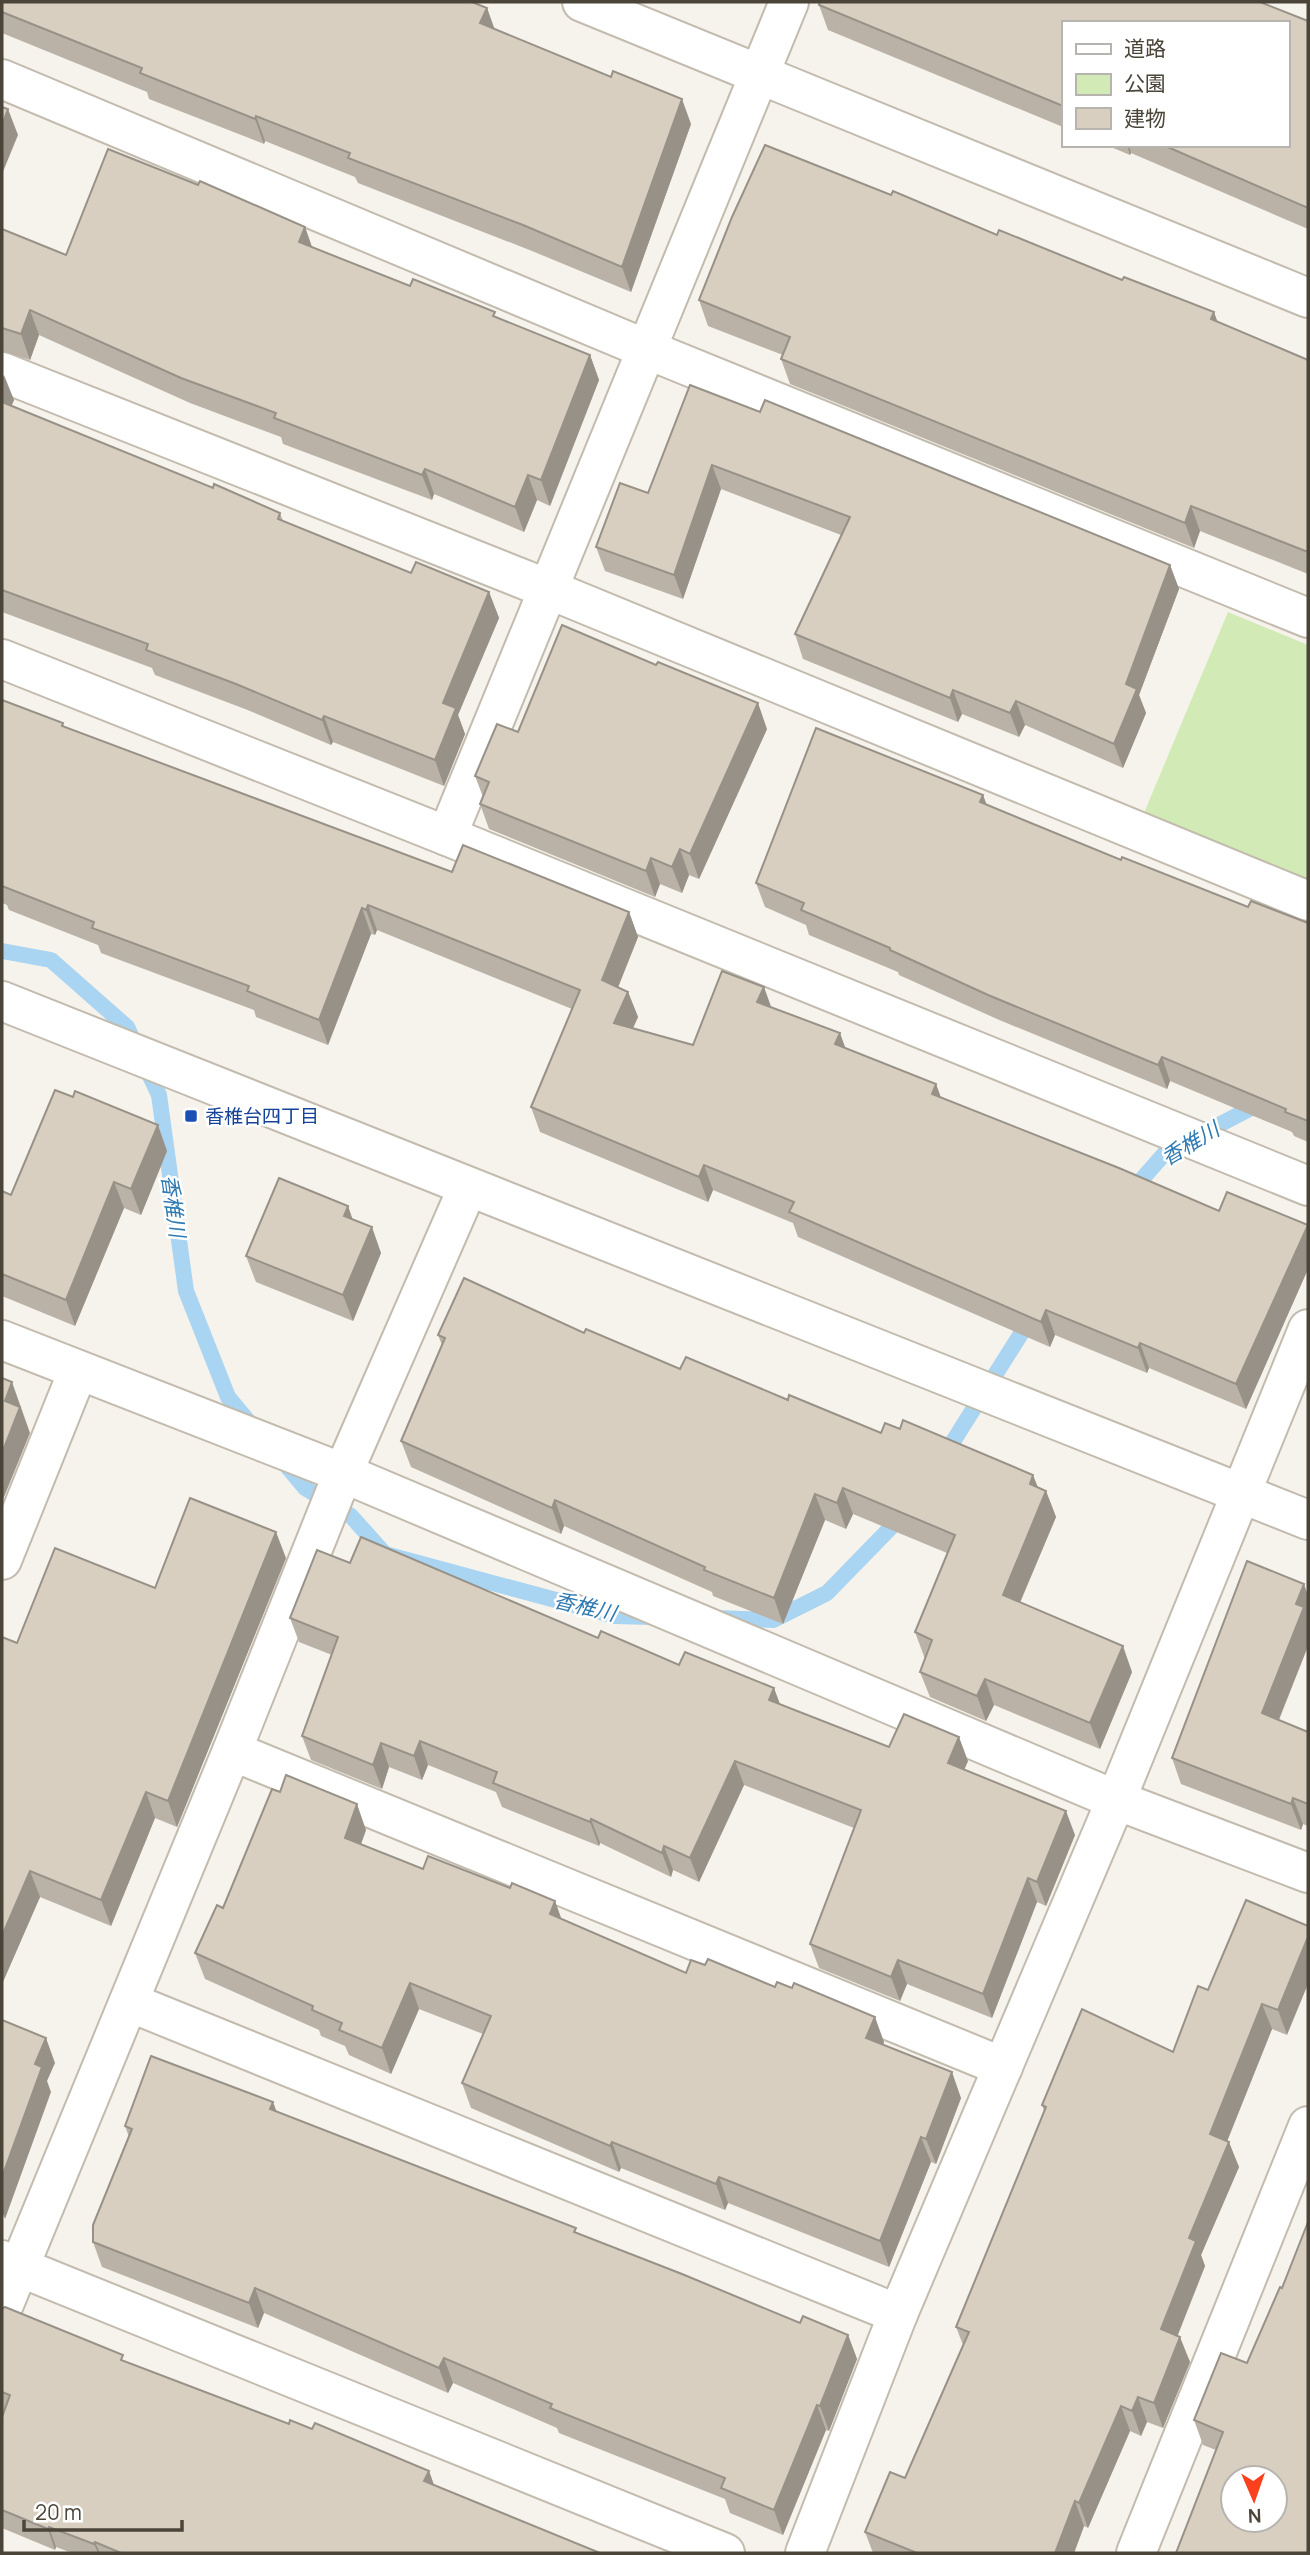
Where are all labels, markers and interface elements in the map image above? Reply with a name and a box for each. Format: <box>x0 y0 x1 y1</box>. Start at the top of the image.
legend <box>1062 21 1289 147</box>
text: 道路 <box>1124 34 1166 62</box>
text: 公園 <box>1124 69 1166 97</box>
text: 建物 <box>1124 104 1166 132</box>
place label: 香椎台四丁目 <box>205 1103 319 1129</box>
marker: 香椎台四丁目 <box>183 1108 199 1124</box>
water label: 香椎川 <box>1156 1114 1226 1171</box>
water label: 香椎川 <box>156 1173 193 1241</box>
water label: 香椎川 <box>551 1585 621 1627</box>
north arrow <box>1219 2464 1289 2534</box>
scale bar <box>24 2488 182 2532</box>
text: 20 m <box>35 2498 82 2526</box>
text: N <box>1247 2503 1262 2529</box>

